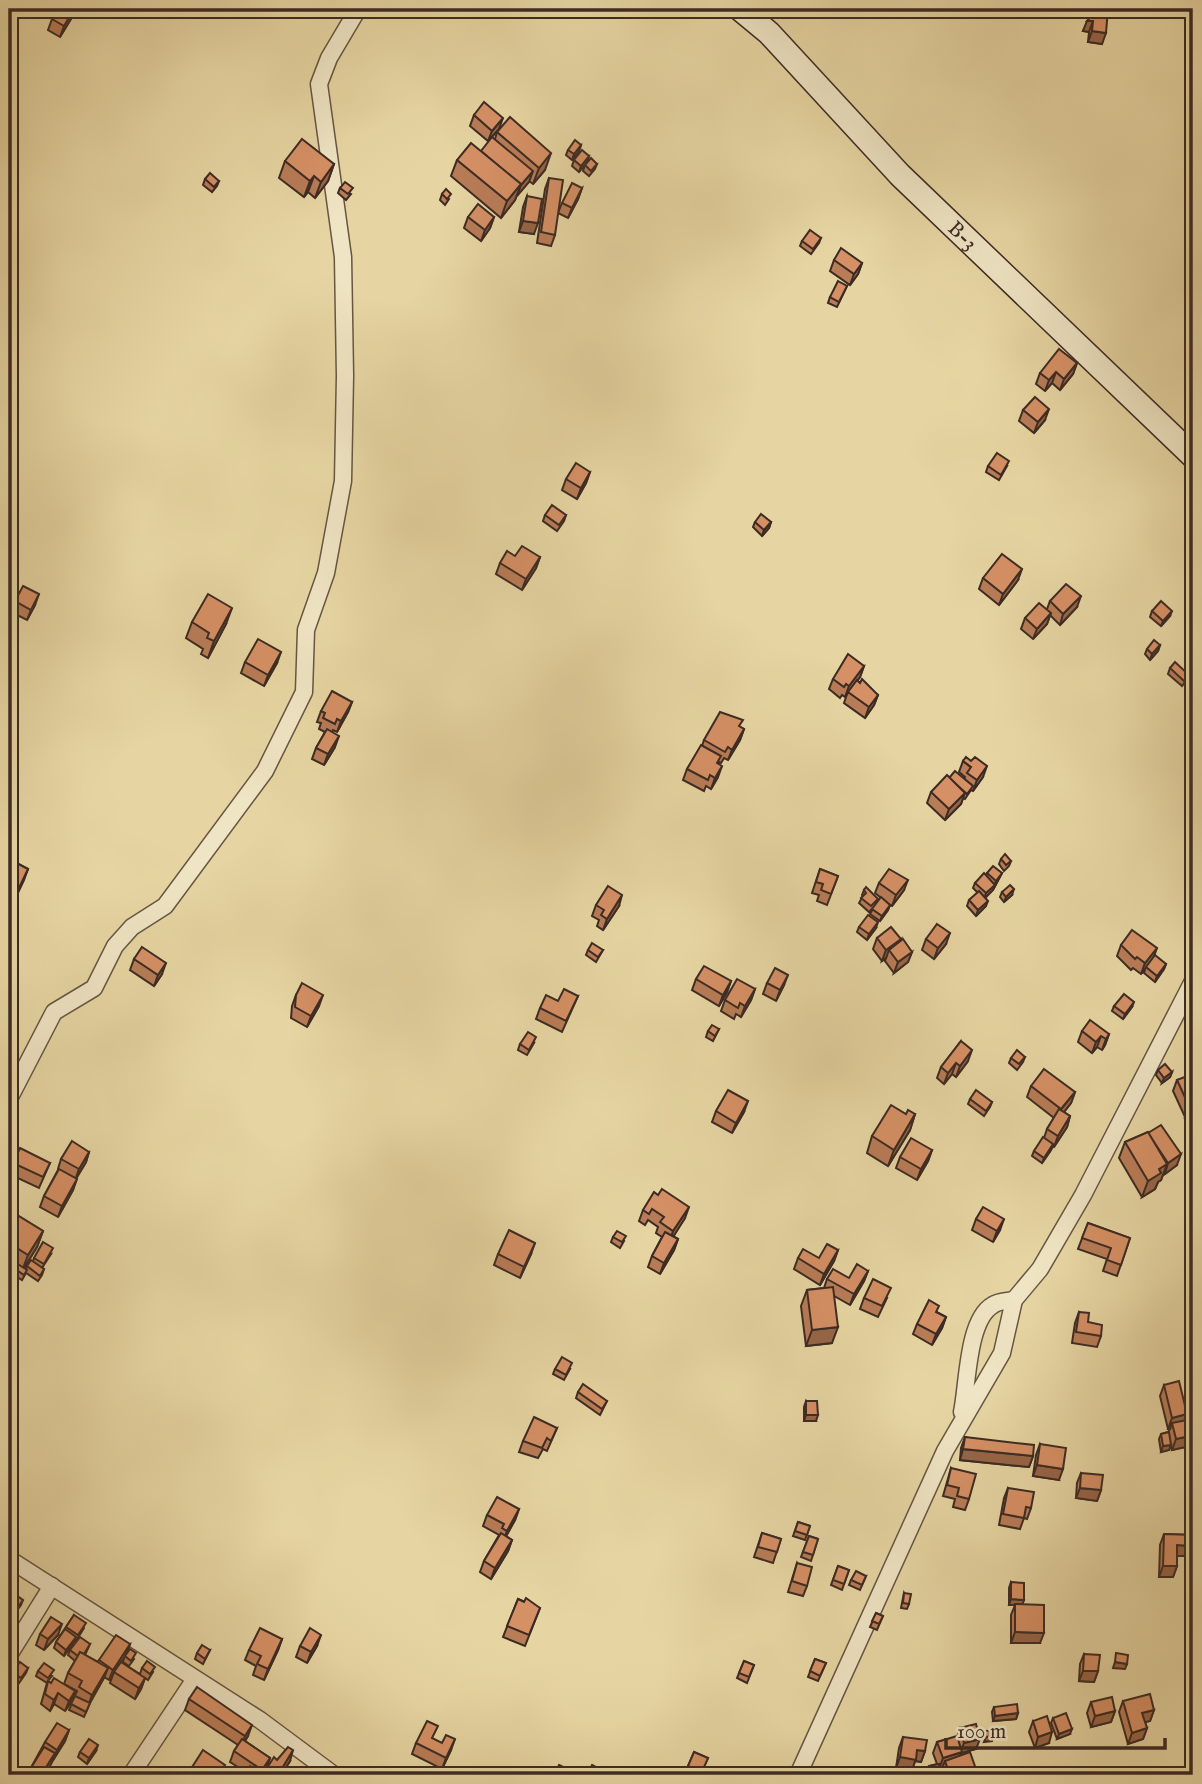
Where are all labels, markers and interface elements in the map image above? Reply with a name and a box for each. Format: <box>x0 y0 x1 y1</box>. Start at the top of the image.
street label: B-3 <box>941 216 983 257</box>
scale bar <box>946 1707 1165 1751</box>
text: 100 m <box>957 1719 1006 1746</box>

